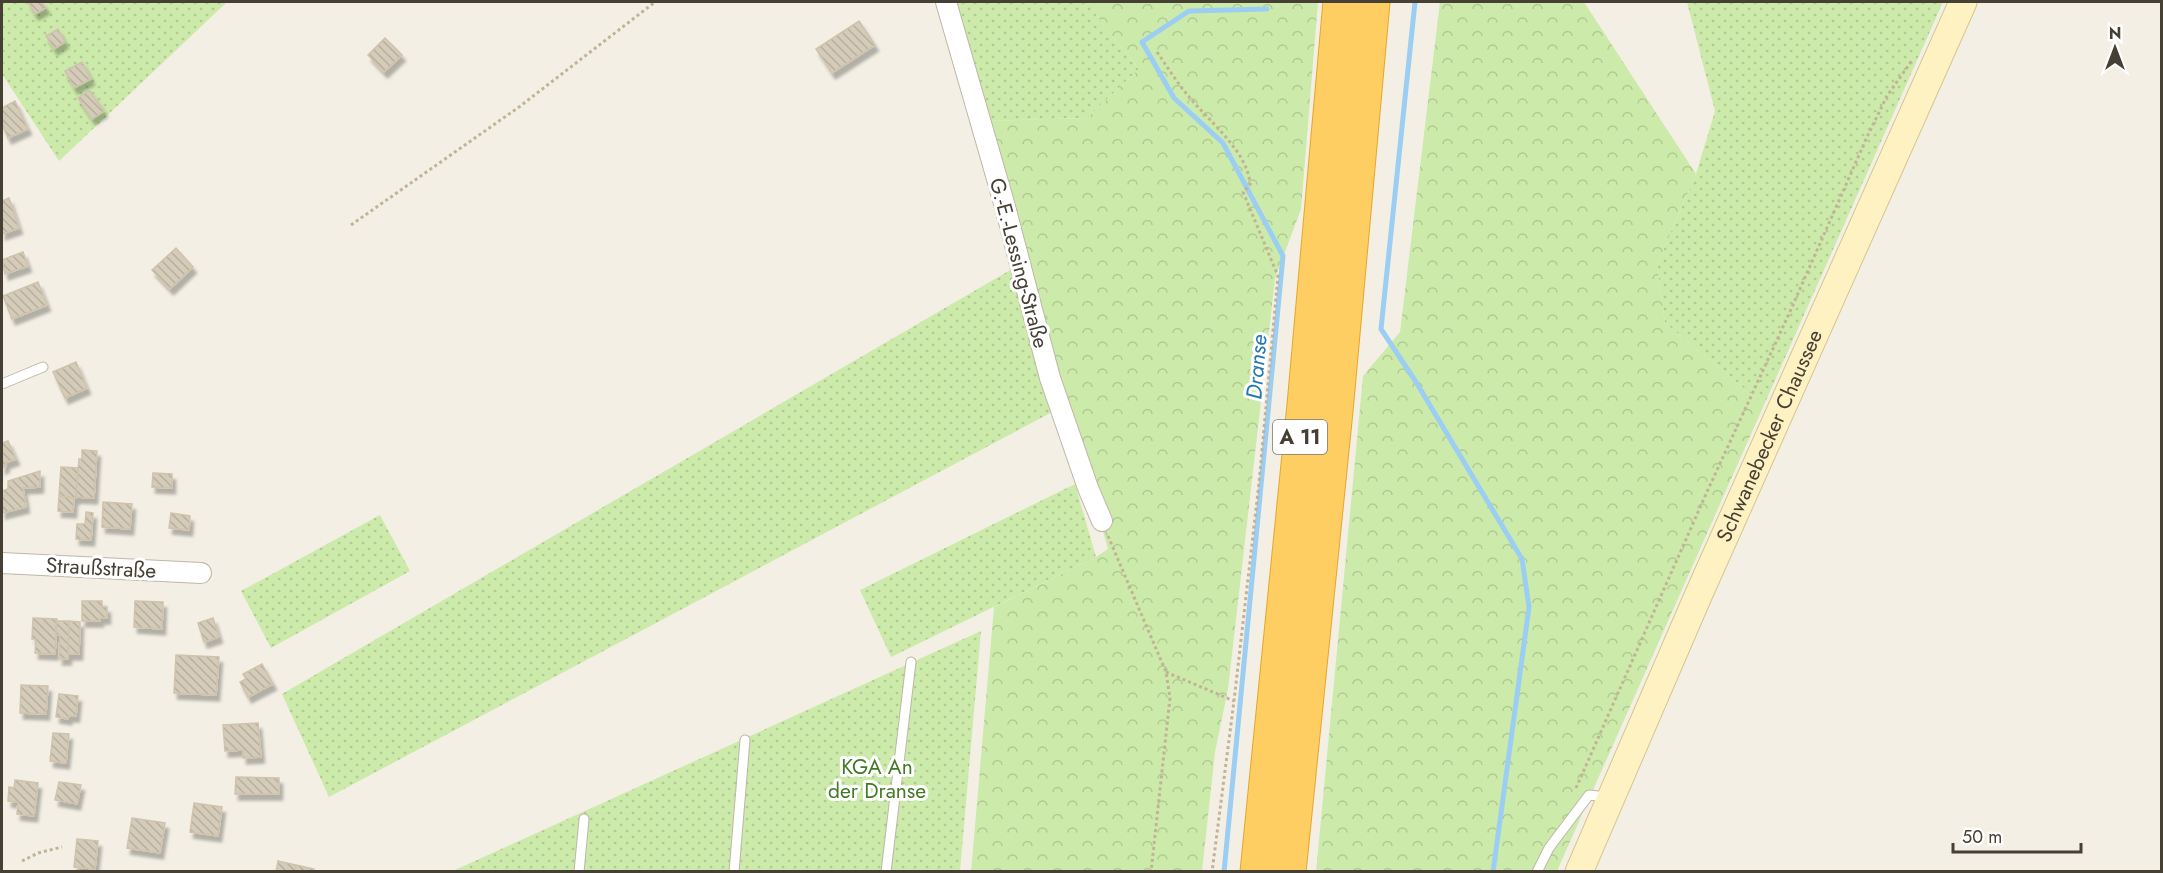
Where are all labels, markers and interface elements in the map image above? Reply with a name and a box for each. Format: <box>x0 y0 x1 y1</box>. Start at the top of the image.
north arrow <box>2085 18 2145 78</box>
text: N <box>2109 22 2121 45</box>
street label: G.-E.-Lessing-Straße <box>982 175 1056 352</box>
street label: Schwanebecker Chaussee <box>1709 324 1830 547</box>
water label: Dranse <box>1237 333 1275 401</box>
road number: A 11 <box>1273 420 1327 454</box>
street label: Straußstraße <box>45 550 157 586</box>
park label: KGA An der Dranse <box>828 752 926 806</box>
scale bar <box>1953 816 2080 854</box>
text: 50 m <box>1962 824 2002 850</box>

